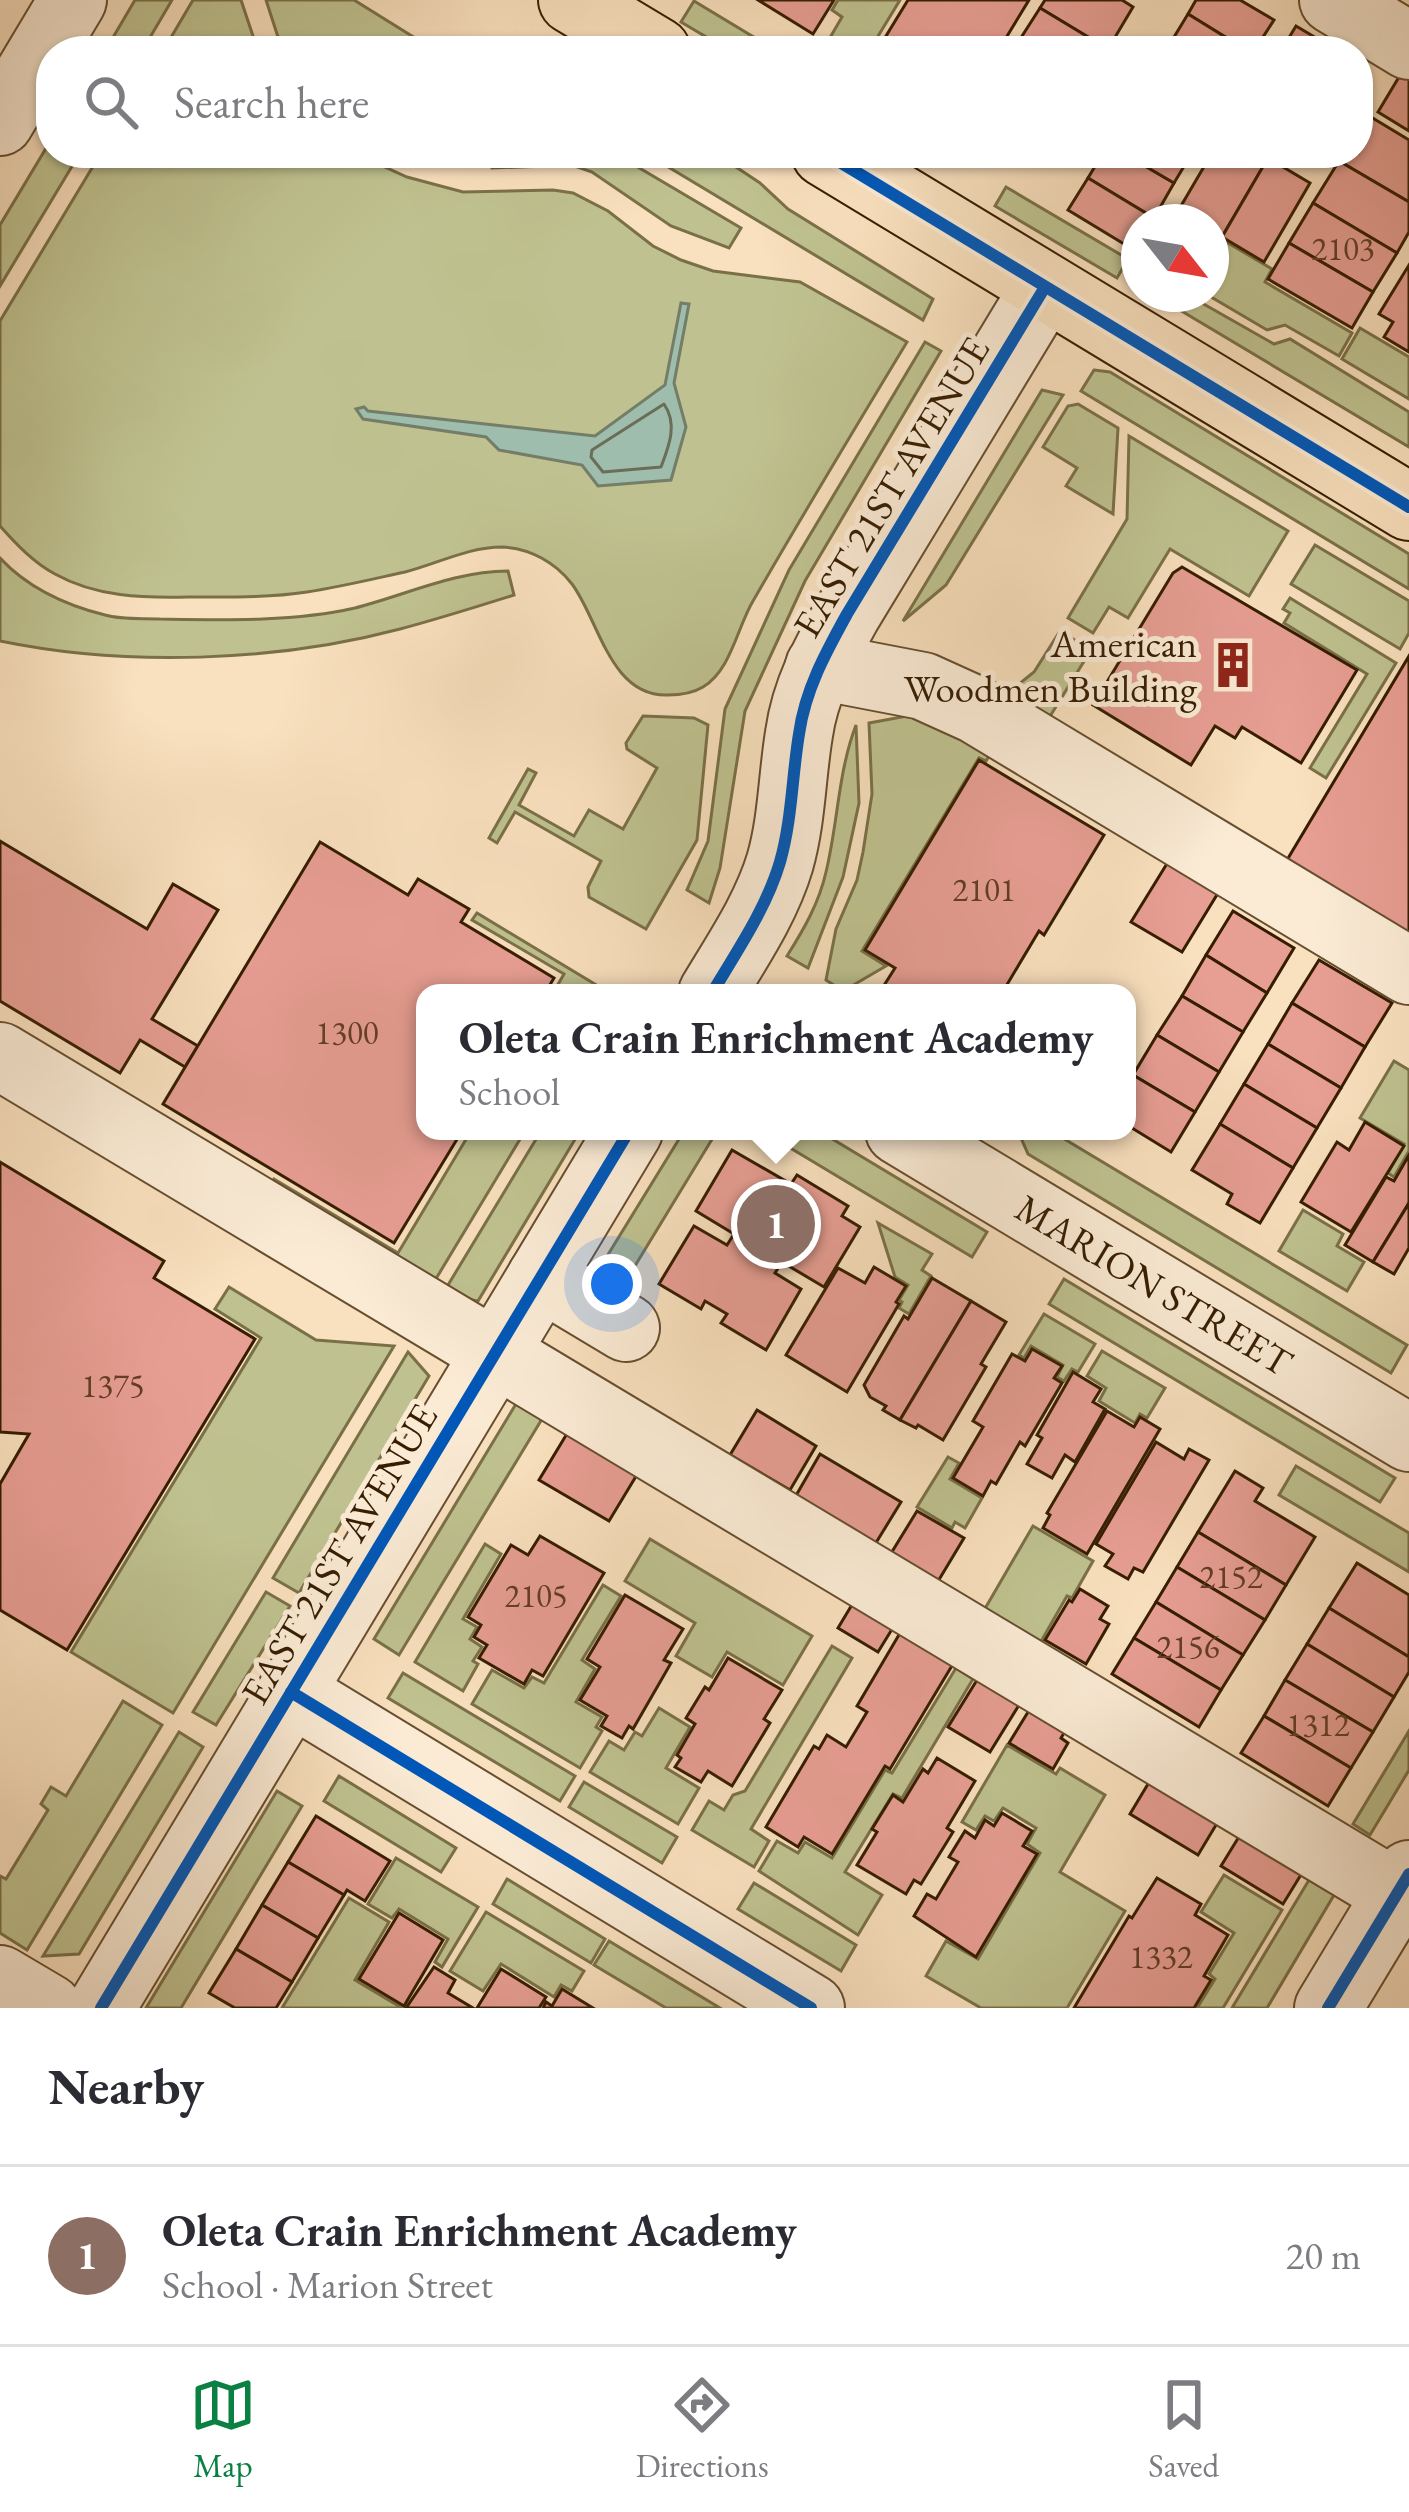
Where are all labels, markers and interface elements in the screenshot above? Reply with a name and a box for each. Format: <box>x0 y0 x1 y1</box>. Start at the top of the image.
search box <box>36 36 1373 168</box>
icon: search <box>78 69 144 135</box>
text: Search here <box>174 73 369 131</box>
north arrow <box>1121 204 1229 312</box>
house number: 2103 <box>1311 227 1375 270</box>
street label: EAST 21ST AVENUE <box>781 327 1001 647</box>
place label: American Woodmen Building <box>904 618 1198 714</box>
building icon: American Woodmen Building <box>1208 640 1258 690</box>
house number: 2101 <box>952 868 1016 911</box>
popup <box>416 984 1136 1140</box>
text: Oleta Crain Enrichment Academy <box>459 1008 1093 1066</box>
house number: 1300 <box>315 1011 379 1054</box>
text: School <box>459 1066 560 1117</box>
pin: 1 <box>737 1179 815 1269</box>
street label: MARION STREET <box>1006 1182 1302 1388</box>
your location <box>582 1254 642 1314</box>
house number: 1375 <box>81 1364 145 1407</box>
street label: EAST 21ST AVENUE <box>229 1394 449 1714</box>
house number: 2152 <box>1199 1555 1263 1598</box>
house number: 2105 <box>504 1574 568 1617</box>
house number: 2156 <box>1156 1625 1220 1668</box>
house number: 1312 <box>1286 1703 1350 1746</box>
house number: 1332 <box>1129 1935 1193 1978</box>
text: Nearby <box>48 2053 204 2119</box>
text: Oleta Crain Enrichment Academy <box>162 2201 797 2259</box>
text: 1 <box>77 2230 97 2281</box>
text: 20 m <box>1285 2230 1361 2281</box>
text: School · Marion Street <box>162 2259 493 2310</box>
tab: Map <box>190 2372 256 2487</box>
tab: Directions <box>636 2372 769 2487</box>
tab: Saved <box>1148 2372 1219 2487</box>

